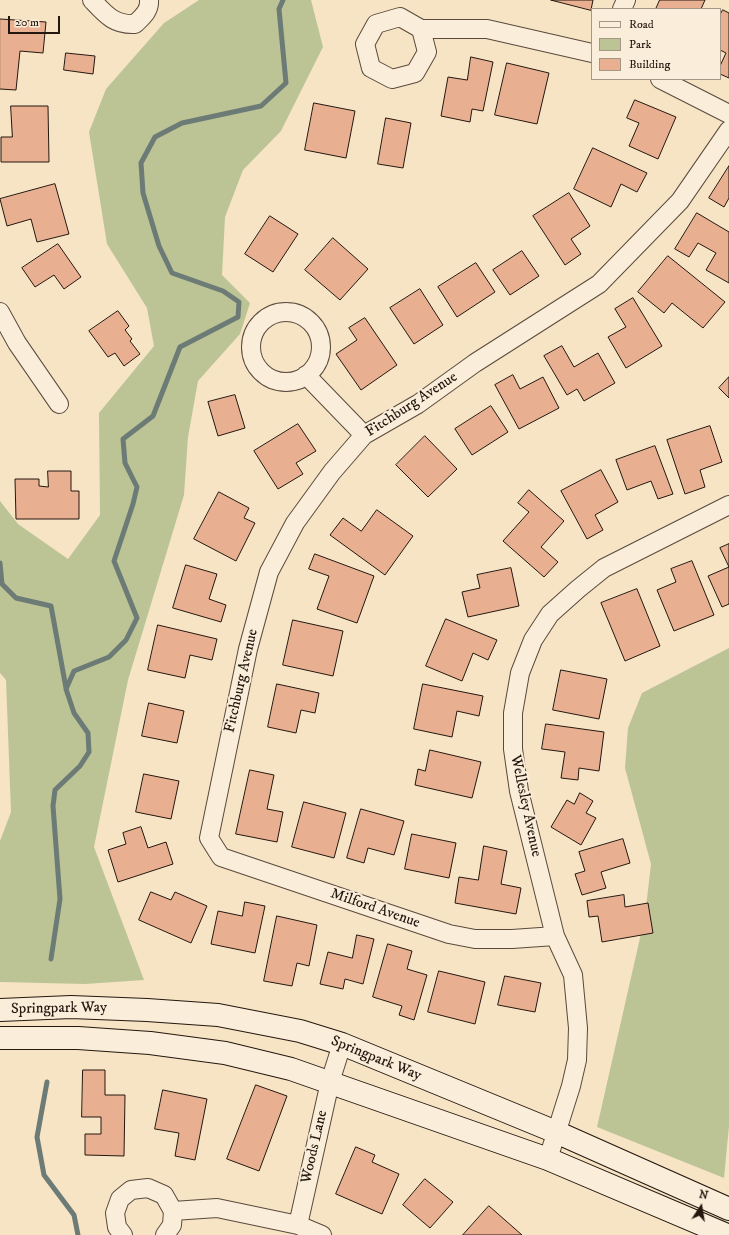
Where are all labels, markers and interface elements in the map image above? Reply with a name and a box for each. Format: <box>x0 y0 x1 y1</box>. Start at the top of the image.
scale bar <box>10 8 62 34</box>
legend <box>591 8 721 80</box>
text: 20 m <box>15 15 39 30</box>
text: Road <box>629 17 654 32</box>
text: Park <box>629 37 651 52</box>
text: Building <box>629 57 670 72</box>
street label: Fitchburg Avenue <box>363 369 461 441</box>
street label: Fitchburg Avenue <box>221 627 263 735</box>
street label: Wellesley Avenue <box>505 753 545 859</box>
street label: Milford Avenue <box>328 885 422 933</box>
street label: Springpark Way <box>11 999 107 1019</box>
street label: Springpark Way <box>328 1033 424 1085</box>
street label: Woods Lane <box>298 1109 332 1185</box>
north arrow <box>681 1187 721 1227</box>
text: N <box>698 1187 709 1203</box>

